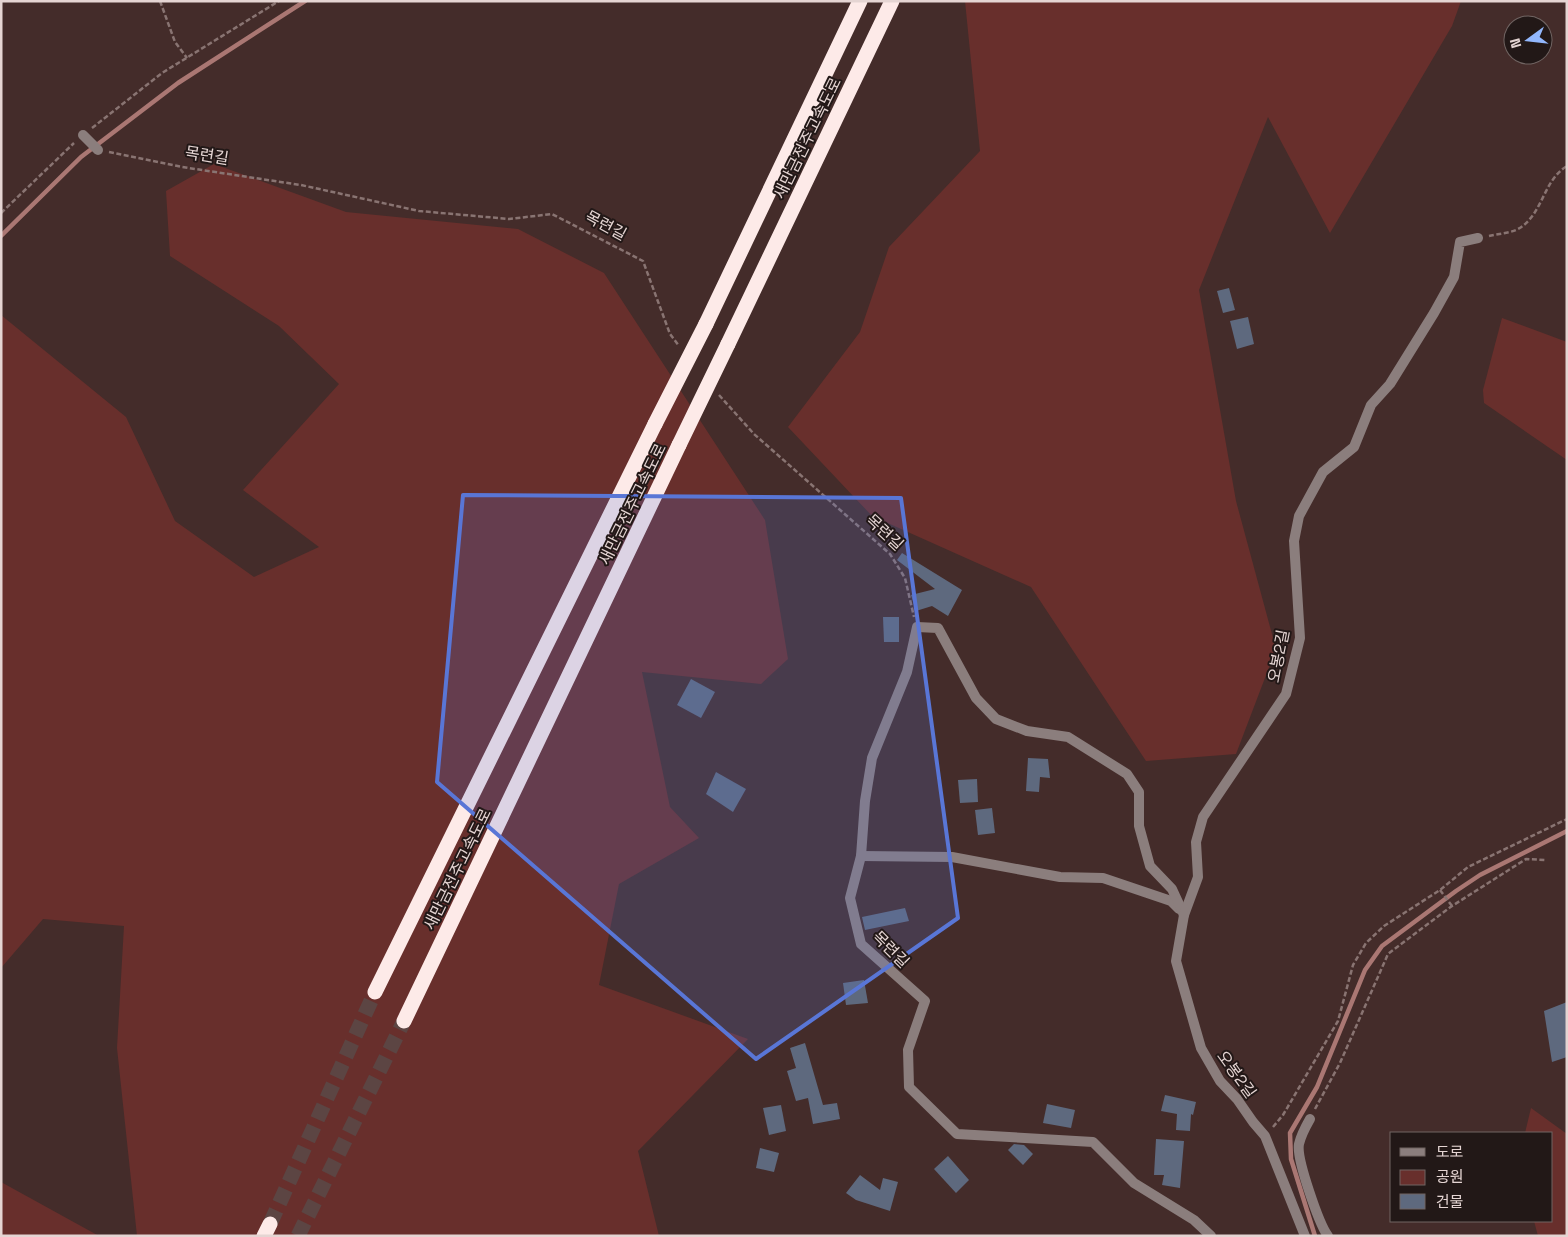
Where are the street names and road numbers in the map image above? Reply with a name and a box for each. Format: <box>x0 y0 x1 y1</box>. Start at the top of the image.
street label: 새만금전주고속도로 <box>769 74 846 202</box>
street label: 목련길 <box>183 142 230 169</box>
street label: 목련길 <box>581 206 630 245</box>
street label: 새만금전주고속도로 <box>594 440 671 568</box>
street label: 목련길 <box>861 510 908 555</box>
street label: 오봉2길 <box>1263 628 1294 685</box>
street label: 새만금전주고속도로 <box>419 805 496 933</box>
street label: 목련길 <box>868 926 914 972</box>
street label: 오봉2길 <box>1212 1046 1261 1102</box>

